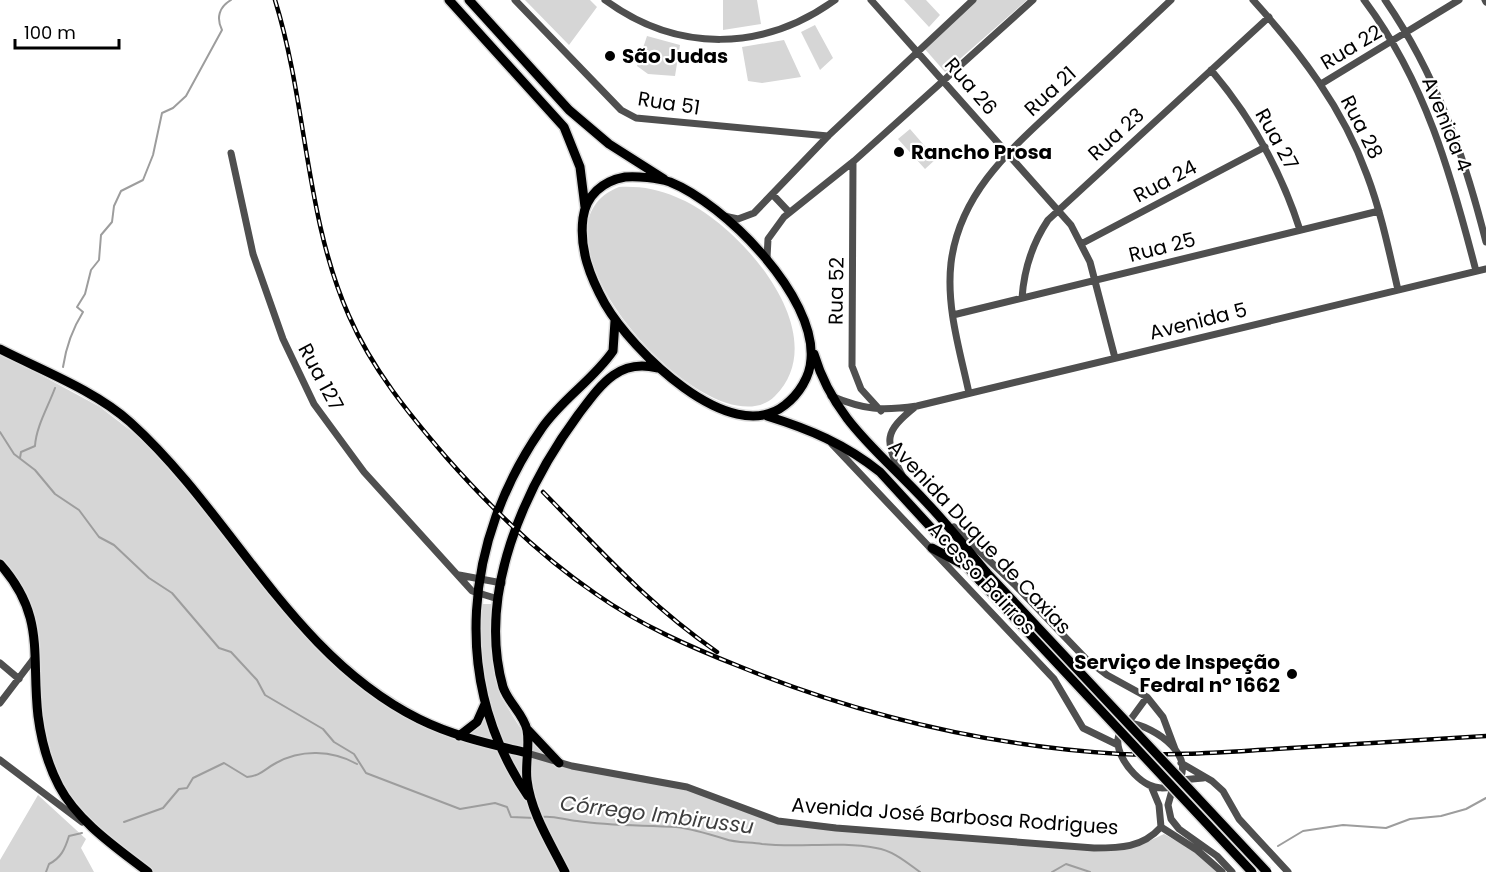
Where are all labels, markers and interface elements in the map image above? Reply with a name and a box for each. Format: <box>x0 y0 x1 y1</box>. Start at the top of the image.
scale bar <box>15 12 118 50</box>
street label: Rua 22 <box>1315 18 1387 76</box>
text: 100 m <box>24 20 76 45</box>
place label: São Judas <box>622 42 728 70</box>
marker: São Judas <box>603 49 617 63</box>
street label: Rua 26 <box>938 51 1004 121</box>
street label: Rua 21 <box>1018 60 1082 122</box>
street label: Avenida 4 <box>1415 72 1479 176</box>
street label: Rua 51 <box>636 84 702 122</box>
street label: Rua 28 <box>1334 90 1390 164</box>
street label: Rua 23 <box>1082 101 1150 167</box>
street label: Rua 27 <box>1249 103 1305 175</box>
place label: Rancho Prosa <box>911 138 1052 166</box>
marker: Rancho Prosa <box>892 145 906 159</box>
street label: Rua 24 <box>1128 153 1202 209</box>
street label: Rua 25 <box>1126 225 1198 269</box>
street label: Rua 52 <box>821 257 851 325</box>
street label: Avenida 5 <box>1146 295 1250 347</box>
street label: Rua 127 <box>292 338 350 416</box>
street label: Avenida Duque de Caxias <box>882 434 1078 640</box>
street label: Acesso Bairros <box>922 515 1042 641</box>
place label: Serviço de Inspeção Fedral nº 1662 <box>1074 648 1280 699</box>
marker: Serviço de Inspeção Fedral nº 1662 <box>1285 667 1299 681</box>
water label: Córrego Imbirussu <box>559 788 756 841</box>
street label: Avenida José Barbosa Rodrigues <box>791 791 1119 841</box>

